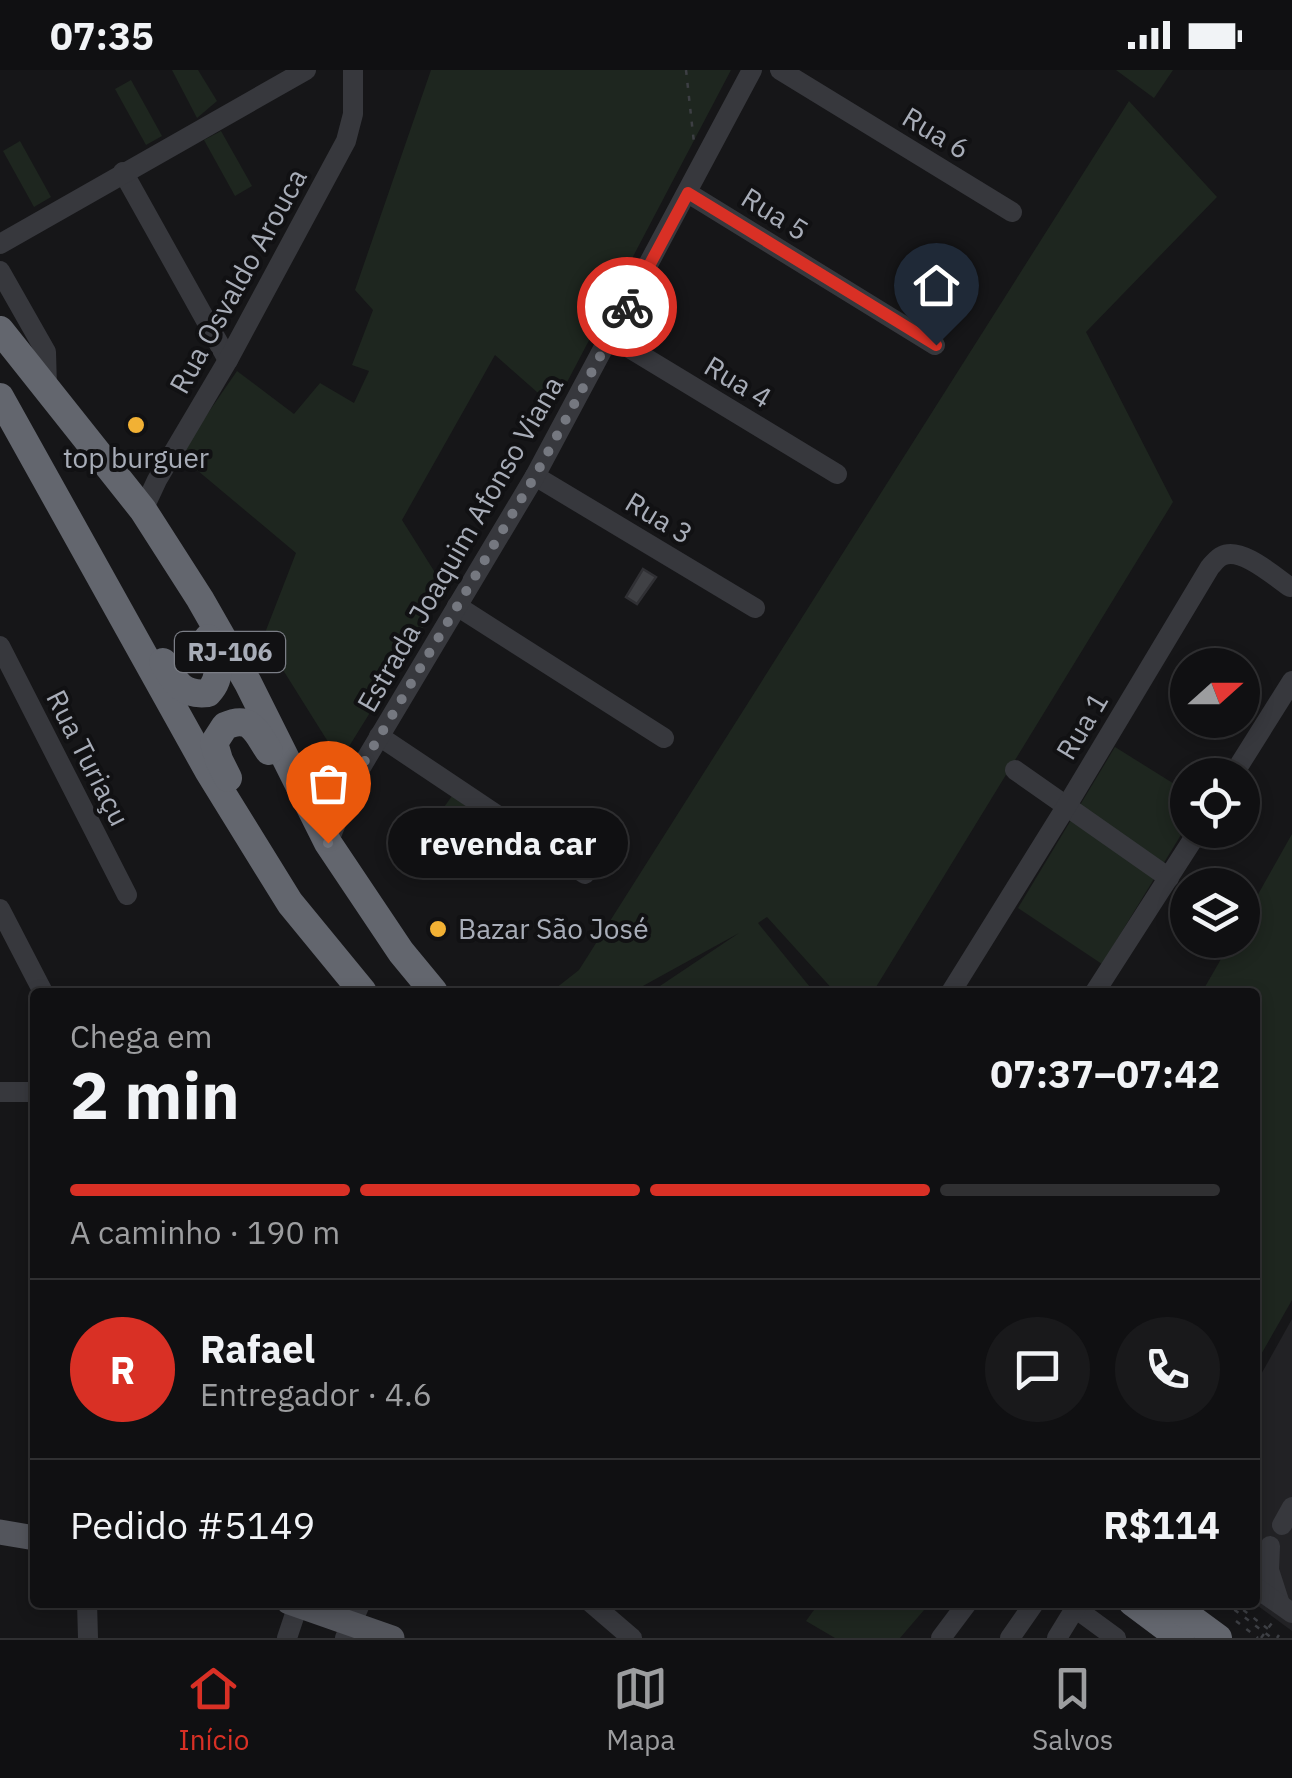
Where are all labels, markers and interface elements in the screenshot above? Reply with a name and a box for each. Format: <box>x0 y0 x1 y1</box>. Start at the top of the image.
text: 07:35 <box>50 11 154 60</box>
street label: Rua 6 <box>896 98 977 167</box>
street label: Rua Osvaldo Arouca <box>160 162 315 400</box>
street label: Rua 5 <box>735 179 816 248</box>
pin <box>894 243 979 346</box>
courier <box>577 257 677 357</box>
icon: home <box>909 258 964 313</box>
icon: bike <box>600 280 655 335</box>
street label: Rua 4 <box>698 347 779 416</box>
street label: Estrada Joaquim Afonso Viana <box>348 369 571 718</box>
marker: top burguer <box>125 414 147 436</box>
place label: top burguer <box>63 439 209 476</box>
street label: Rua 3 <box>619 483 700 552</box>
road number: RJ-106 <box>175 632 285 672</box>
north arrow <box>1170 648 1260 738</box>
map controls <box>1170 648 1260 958</box>
street label: Rua Turiaçu <box>38 683 139 832</box>
street label: Rua 1 <box>1047 685 1116 766</box>
pin <box>286 741 371 844</box>
icon: bag <box>301 756 356 811</box>
button: locate <box>1170 758 1260 848</box>
callout: revenda car <box>388 808 628 878</box>
text: revenda car <box>419 822 597 864</box>
button: layers <box>1170 868 1260 958</box>
place label: Bazar São José <box>458 910 649 947</box>
marker: Bazar São José <box>427 918 449 940</box>
text: Chega em <box>70 1015 213 1057</box>
text: 07:37–07:42 <box>990 1049 1220 1098</box>
text: 2 min <box>70 1052 240 1137</box>
text: A caminho · 190 m <box>70 1211 340 1253</box>
button: chat <box>985 1317 1090 1422</box>
button: phone <box>1115 1317 1220 1422</box>
text: Rafael <box>200 1324 315 1373</box>
text: R <box>110 1345 135 1394</box>
text: Entregador · 4.6 <box>200 1373 432 1415</box>
text: Pedido #5149 <box>70 1500 315 1549</box>
text: R$114 <box>1103 1500 1220 1549</box>
tab: Início <box>178 1661 249 1758</box>
tab: Mapa <box>606 1661 675 1758</box>
tab: Salvos <box>1032 1661 1114 1758</box>

